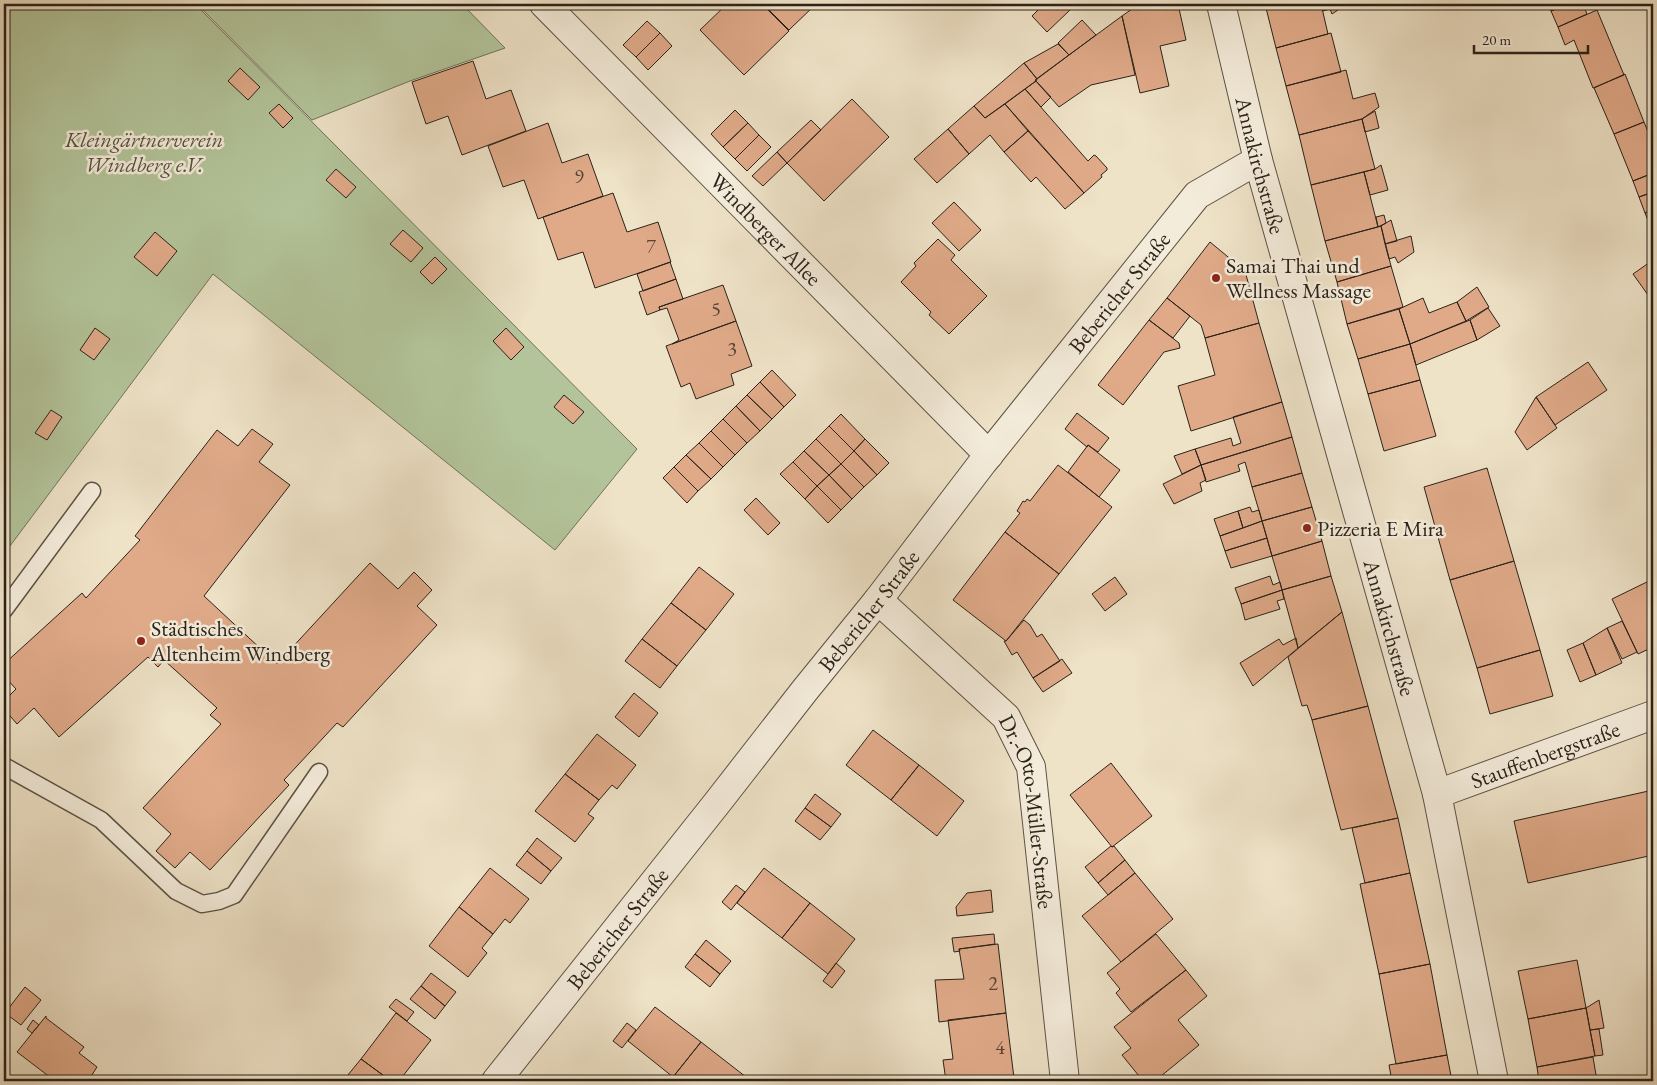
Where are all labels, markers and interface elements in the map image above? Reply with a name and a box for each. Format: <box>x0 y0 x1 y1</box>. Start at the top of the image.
scale bar <box>1474 22 1588 54</box>
text: 20 m <box>1482 30 1511 49</box>
street label: Annakirchstraße <box>1228 93 1292 238</box>
park label: Kleingärtnerverein Windberg e.V. <box>64 125 223 179</box>
house number: 9 <box>574 163 584 189</box>
street label: Windberger Allee <box>703 166 828 292</box>
street label: Bebericher Straße <box>1062 226 1177 359</box>
house number: 7 <box>646 233 656 259</box>
place label: Samai Thai und Wellness Massage <box>1226 251 1372 305</box>
marker: Samai Thai und Wellness Massage <box>1210 272 1222 284</box>
house number: 5 <box>711 296 721 322</box>
house number: 3 <box>727 336 737 362</box>
place label: Pizzeria E Mira <box>1317 514 1444 543</box>
marker: Pizzeria E Mira <box>1301 522 1313 534</box>
street label: Bebericher Straße <box>812 544 926 678</box>
street label: Annakirchstraße <box>1356 555 1423 699</box>
place label: Städtisches Altenheim Windberg <box>150 614 331 668</box>
marker: Städtisches Altenheim Windberg <box>135 635 147 647</box>
street label: Dr.-Otto-Müller-Straße <box>992 710 1060 911</box>
street label: Stauffenbergstraße <box>1467 714 1624 795</box>
street label: Bebericher Straße <box>560 861 675 996</box>
house number: 2 <box>988 970 998 996</box>
house number: 4 <box>995 1034 1005 1060</box>

